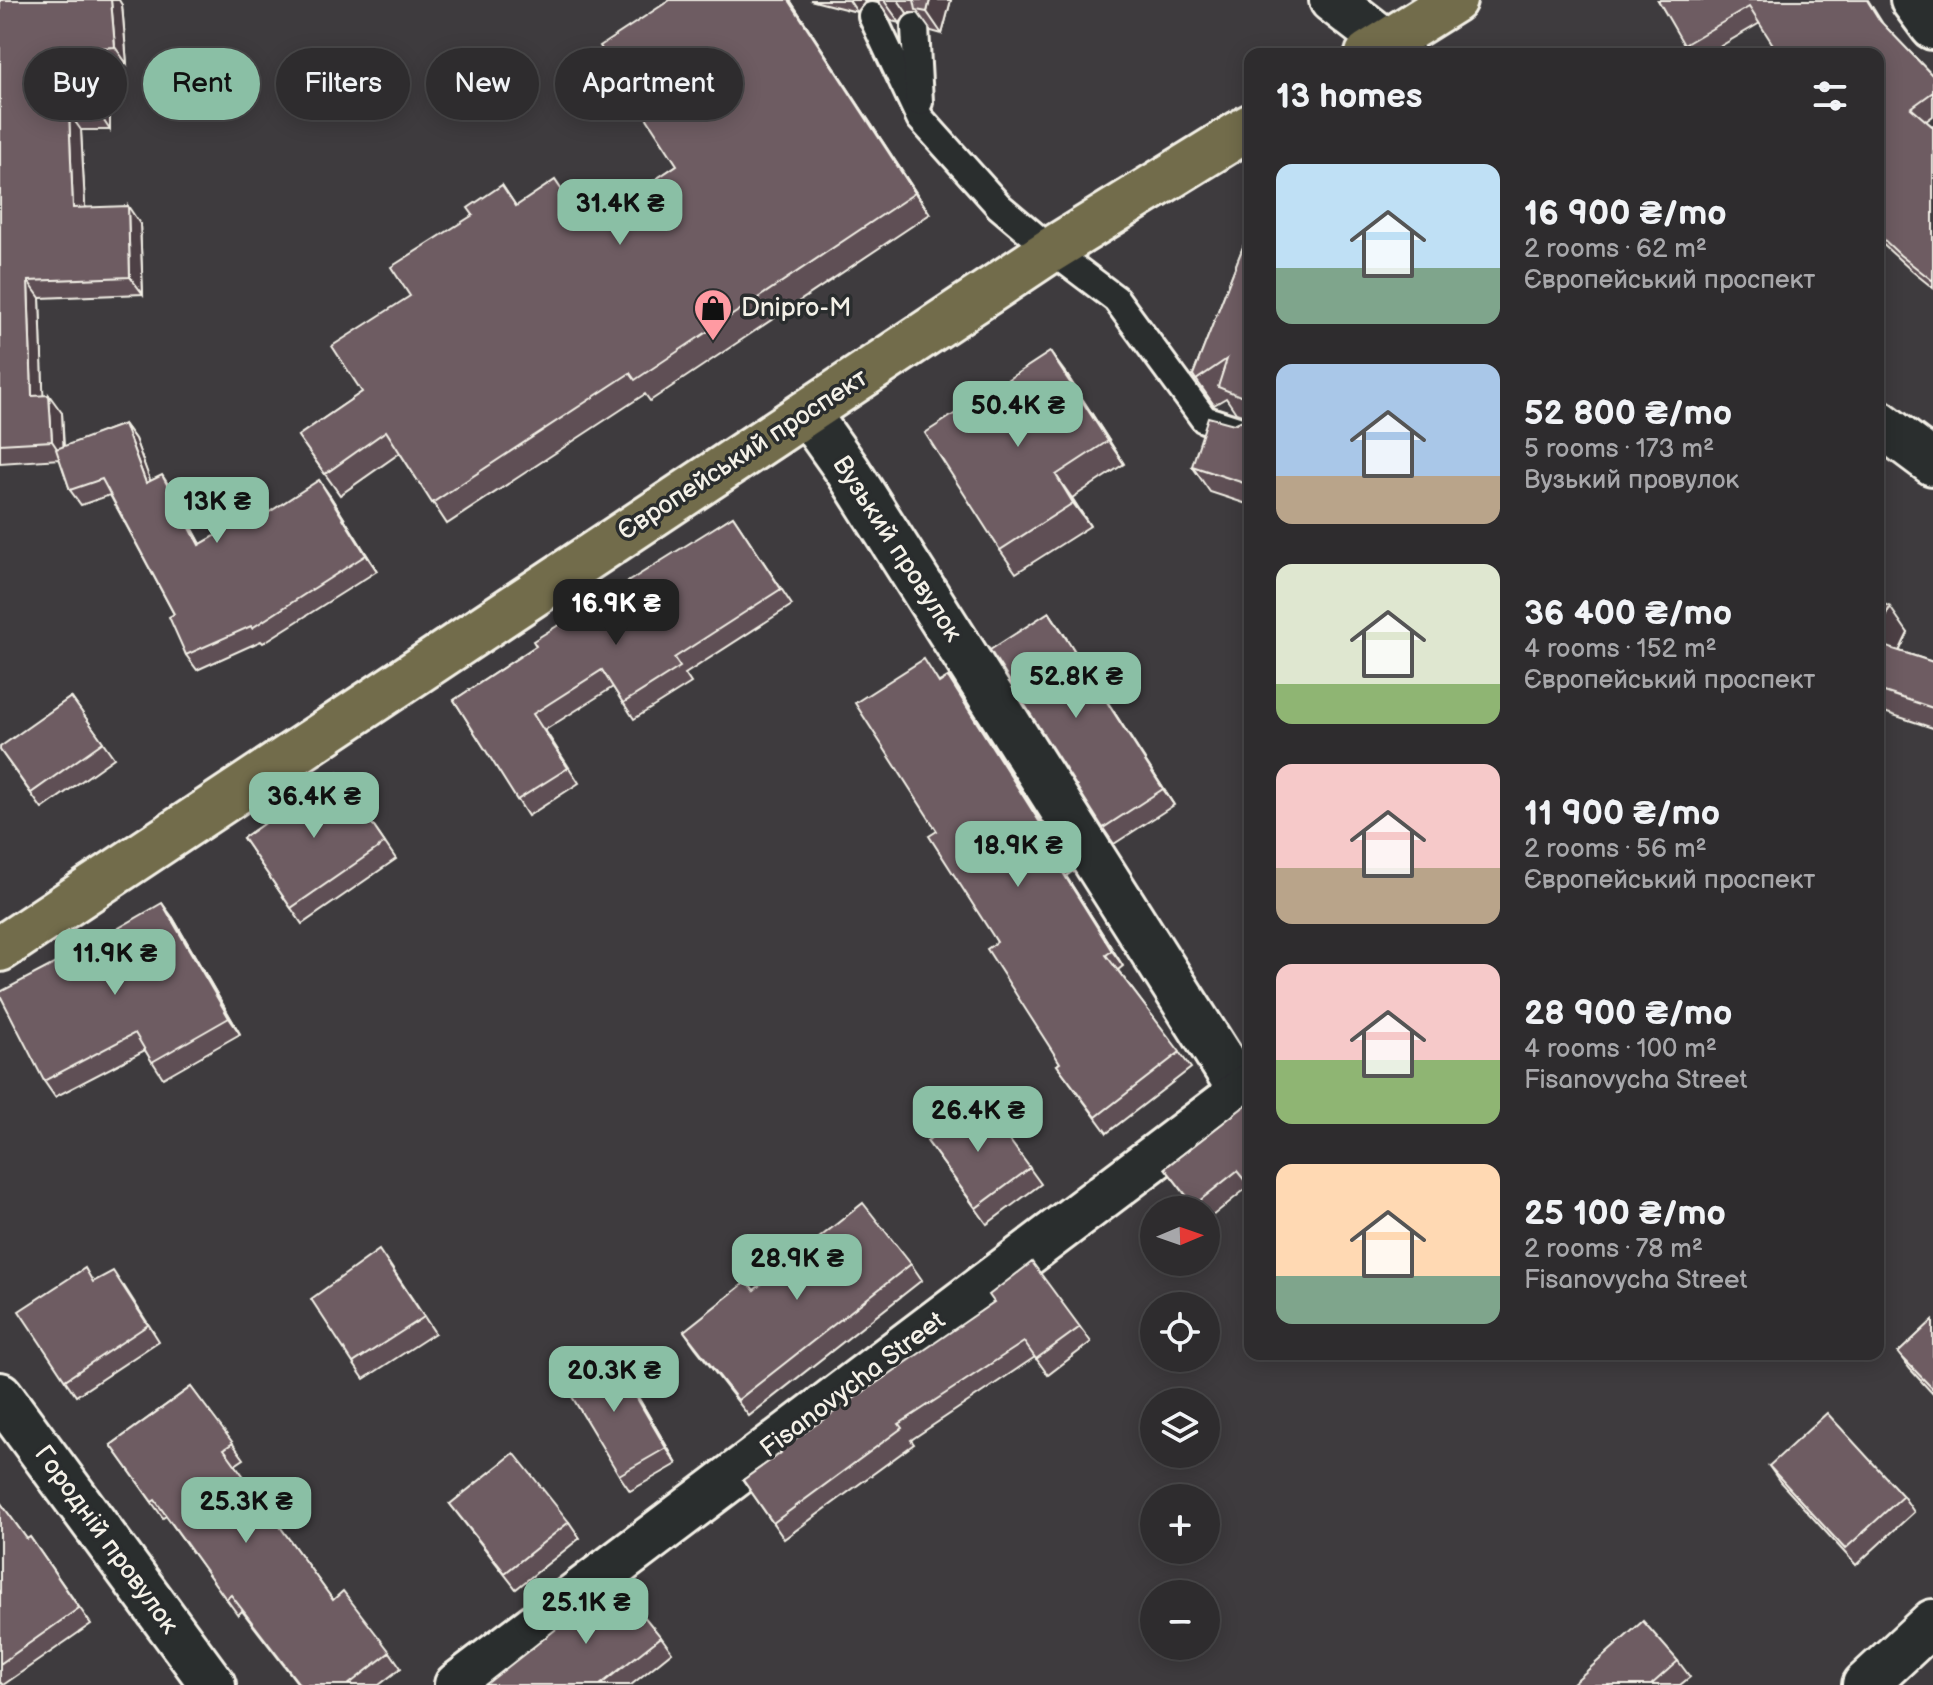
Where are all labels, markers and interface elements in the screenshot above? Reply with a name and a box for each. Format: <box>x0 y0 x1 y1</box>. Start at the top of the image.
chip: Buy <box>24 48 127 120</box>
chip: Rent <box>143 48 260 120</box>
chip: Filters <box>276 48 410 120</box>
chip: New <box>426 48 539 120</box>
chip: Apartment <box>555 48 743 120</box>
icon: filters <box>1808 74 1852 118</box>
text: 13 homes <box>1276 76 1423 117</box>
pin: 31.4K ₴ <box>546 179 694 247</box>
text: 31.4K ₴ <box>575 189 665 220</box>
text: 16 900 ₴/mo <box>1524 193 1727 234</box>
icon: home <box>1340 196 1436 292</box>
text: 2 rooms · 62 m² <box>1524 234 1707 265</box>
text: Європейський проспект <box>1524 265 1815 296</box>
shop icon: Dnipro-M <box>692 287 734 342</box>
place label: Dnipro-M <box>741 293 851 324</box>
street label: Європейський проспект <box>612 363 874 547</box>
pin: 50.4K ₴ <box>944 381 1092 449</box>
text: 50.4K ₴ <box>971 391 1065 422</box>
text: 52 800 ₴/mo <box>1524 393 1732 434</box>
icon: home <box>1340 396 1436 492</box>
text: 5 rooms · 173 m² <box>1524 434 1714 465</box>
street label: Вузький провулок <box>825 450 969 648</box>
text: Вузький провулок <box>1524 465 1739 496</box>
pin: 13K ₴ <box>161 477 273 545</box>
text: 13K ₴ <box>183 487 251 518</box>
pin: 16.9K ₴ <box>542 579 690 647</box>
text: 16.9K ₴ <box>571 589 661 620</box>
text: 36 400 ₴/mo <box>1524 593 1732 634</box>
icon: home <box>1340 596 1436 692</box>
text: 4 rooms · 152 m² <box>1524 634 1717 665</box>
pin: 52.8K ₴ <box>1002 652 1150 720</box>
text: 52.8K ₴ <box>1029 662 1123 693</box>
text: Європейський проспект <box>1524 665 1815 696</box>
pin: 36.4K ₴ <box>240 772 388 840</box>
text: 36.4K ₴ <box>267 782 361 813</box>
text: 11 900 ₴/mo <box>1524 793 1720 834</box>
icon: home <box>1340 796 1436 892</box>
pin: 18.9K ₴ <box>944 821 1092 889</box>
text: 18.9K ₴ <box>973 831 1063 862</box>
text: 2 rooms · 56 m² <box>1524 834 1707 865</box>
text: Європейський проспект <box>1524 865 1815 896</box>
pin: 11.9K ₴ <box>41 929 189 997</box>
text: 11.9K ₴ <box>73 939 157 970</box>
text: 28 900 ₴/mo <box>1524 993 1732 1034</box>
icon: home <box>1340 996 1436 1092</box>
text: 4 rooms · 100 m² <box>1524 1034 1717 1065</box>
text: Fisanovycha Street <box>1524 1065 1747 1096</box>
pin: 26.4K ₴ <box>904 1086 1052 1154</box>
text: 26.4K ₴ <box>931 1096 1025 1127</box>
text: 25 100 ₴/mo <box>1524 1193 1726 1234</box>
north arrow <box>1140 1196 1220 1276</box>
map controls <box>1140 1196 1220 1660</box>
icon: home <box>1340 1196 1436 1292</box>
pin: 28.9K ₴ <box>723 1234 871 1302</box>
text: 2 rooms · 78 m² <box>1524 1234 1703 1265</box>
text: 28.9K ₴ <box>750 1244 844 1275</box>
text: Fisanovycha Street <box>1524 1265 1747 1296</box>
button: locate <box>1140 1292 1220 1372</box>
street label: Fisanovycha Street <box>754 1305 952 1465</box>
pin: 20.3K ₴ <box>540 1346 688 1414</box>
text: 20.3K ₴ <box>567 1356 661 1387</box>
button: layers <box>1140 1388 1220 1468</box>
street label: Городній провулок <box>27 1440 185 1640</box>
pin: 25.3K ₴ <box>172 1477 320 1545</box>
button: + <box>1140 1484 1220 1564</box>
text: 25.3K ₴ <box>199 1487 293 1518</box>
pin: 25.1K ₴ <box>512 1578 660 1646</box>
button: − <box>1140 1580 1220 1660</box>
text: 25.1K ₴ <box>541 1588 631 1619</box>

